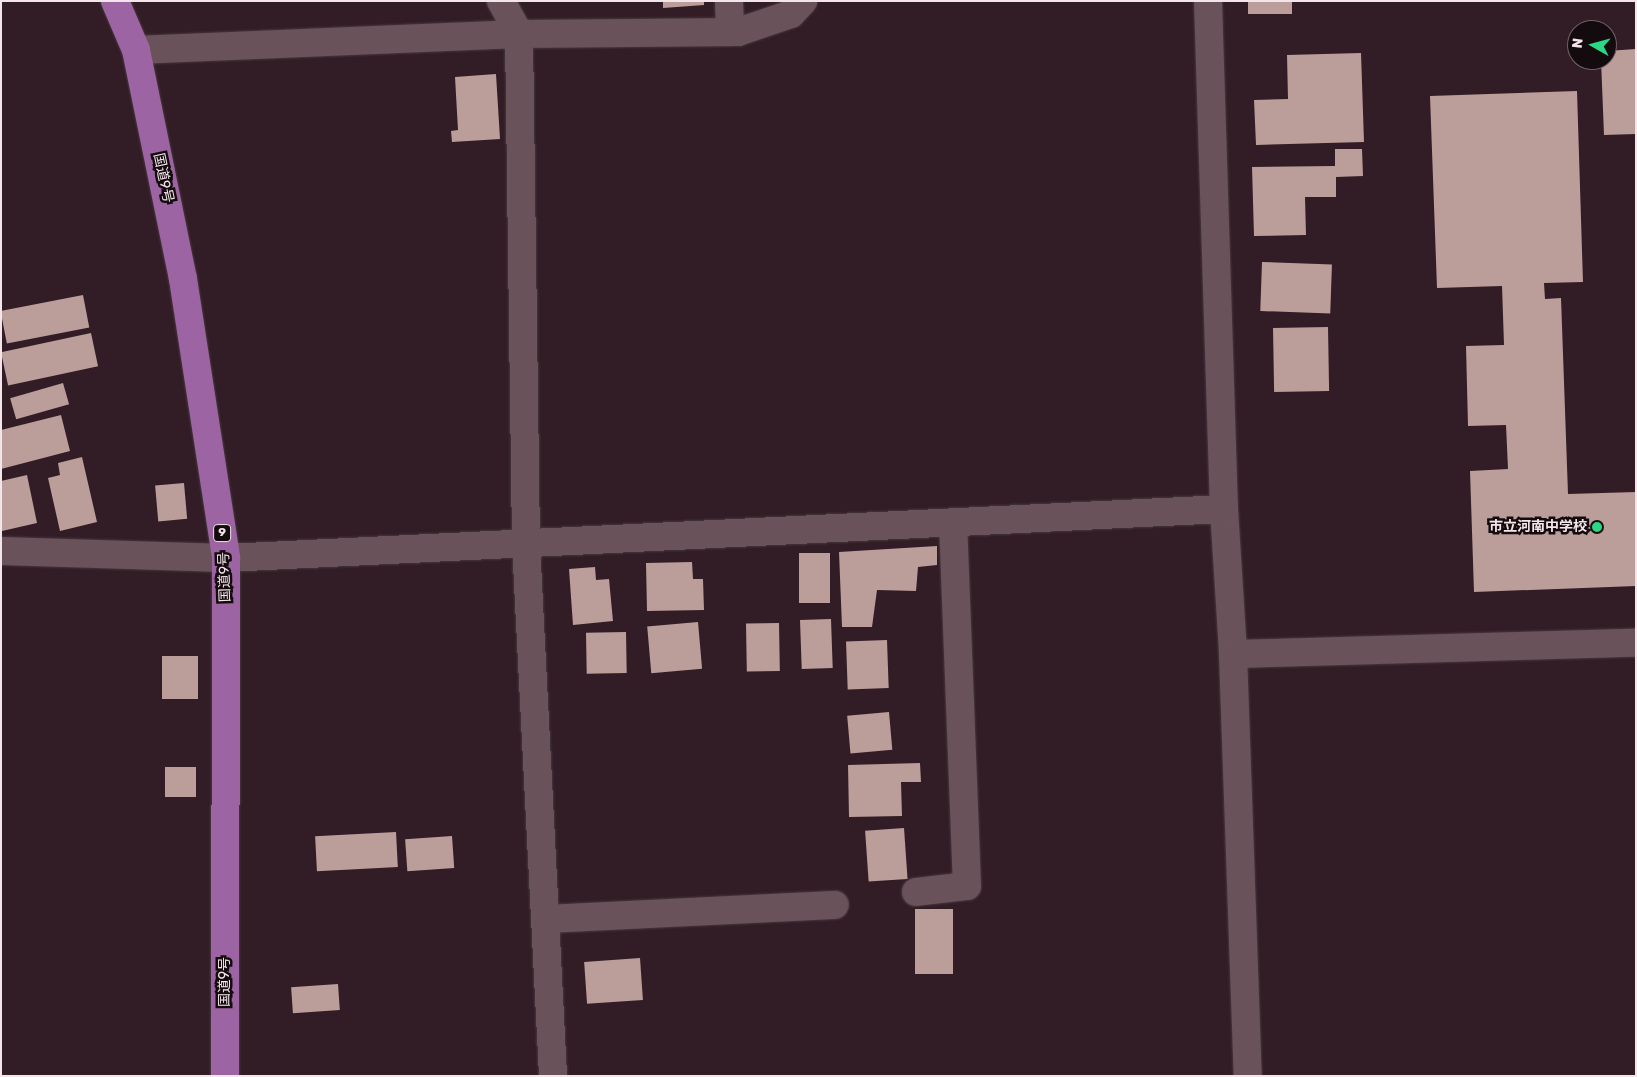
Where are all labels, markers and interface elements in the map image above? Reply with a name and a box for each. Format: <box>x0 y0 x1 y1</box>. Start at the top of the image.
north arrow <box>1567 20 1617 70</box>
text: N <box>1569 37 1587 49</box>
street label: 国道9号 <box>150 152 176 204</box>
place label: 市立河南中学校 <box>1489 519 1587 535</box>
marker: 市立河南中学校 <box>1591 521 1603 533</box>
road number: 9 <box>212 524 232 542</box>
street label: 国道9号 <box>216 552 234 602</box>
street label: 国道9号 <box>217 957 233 1007</box>

